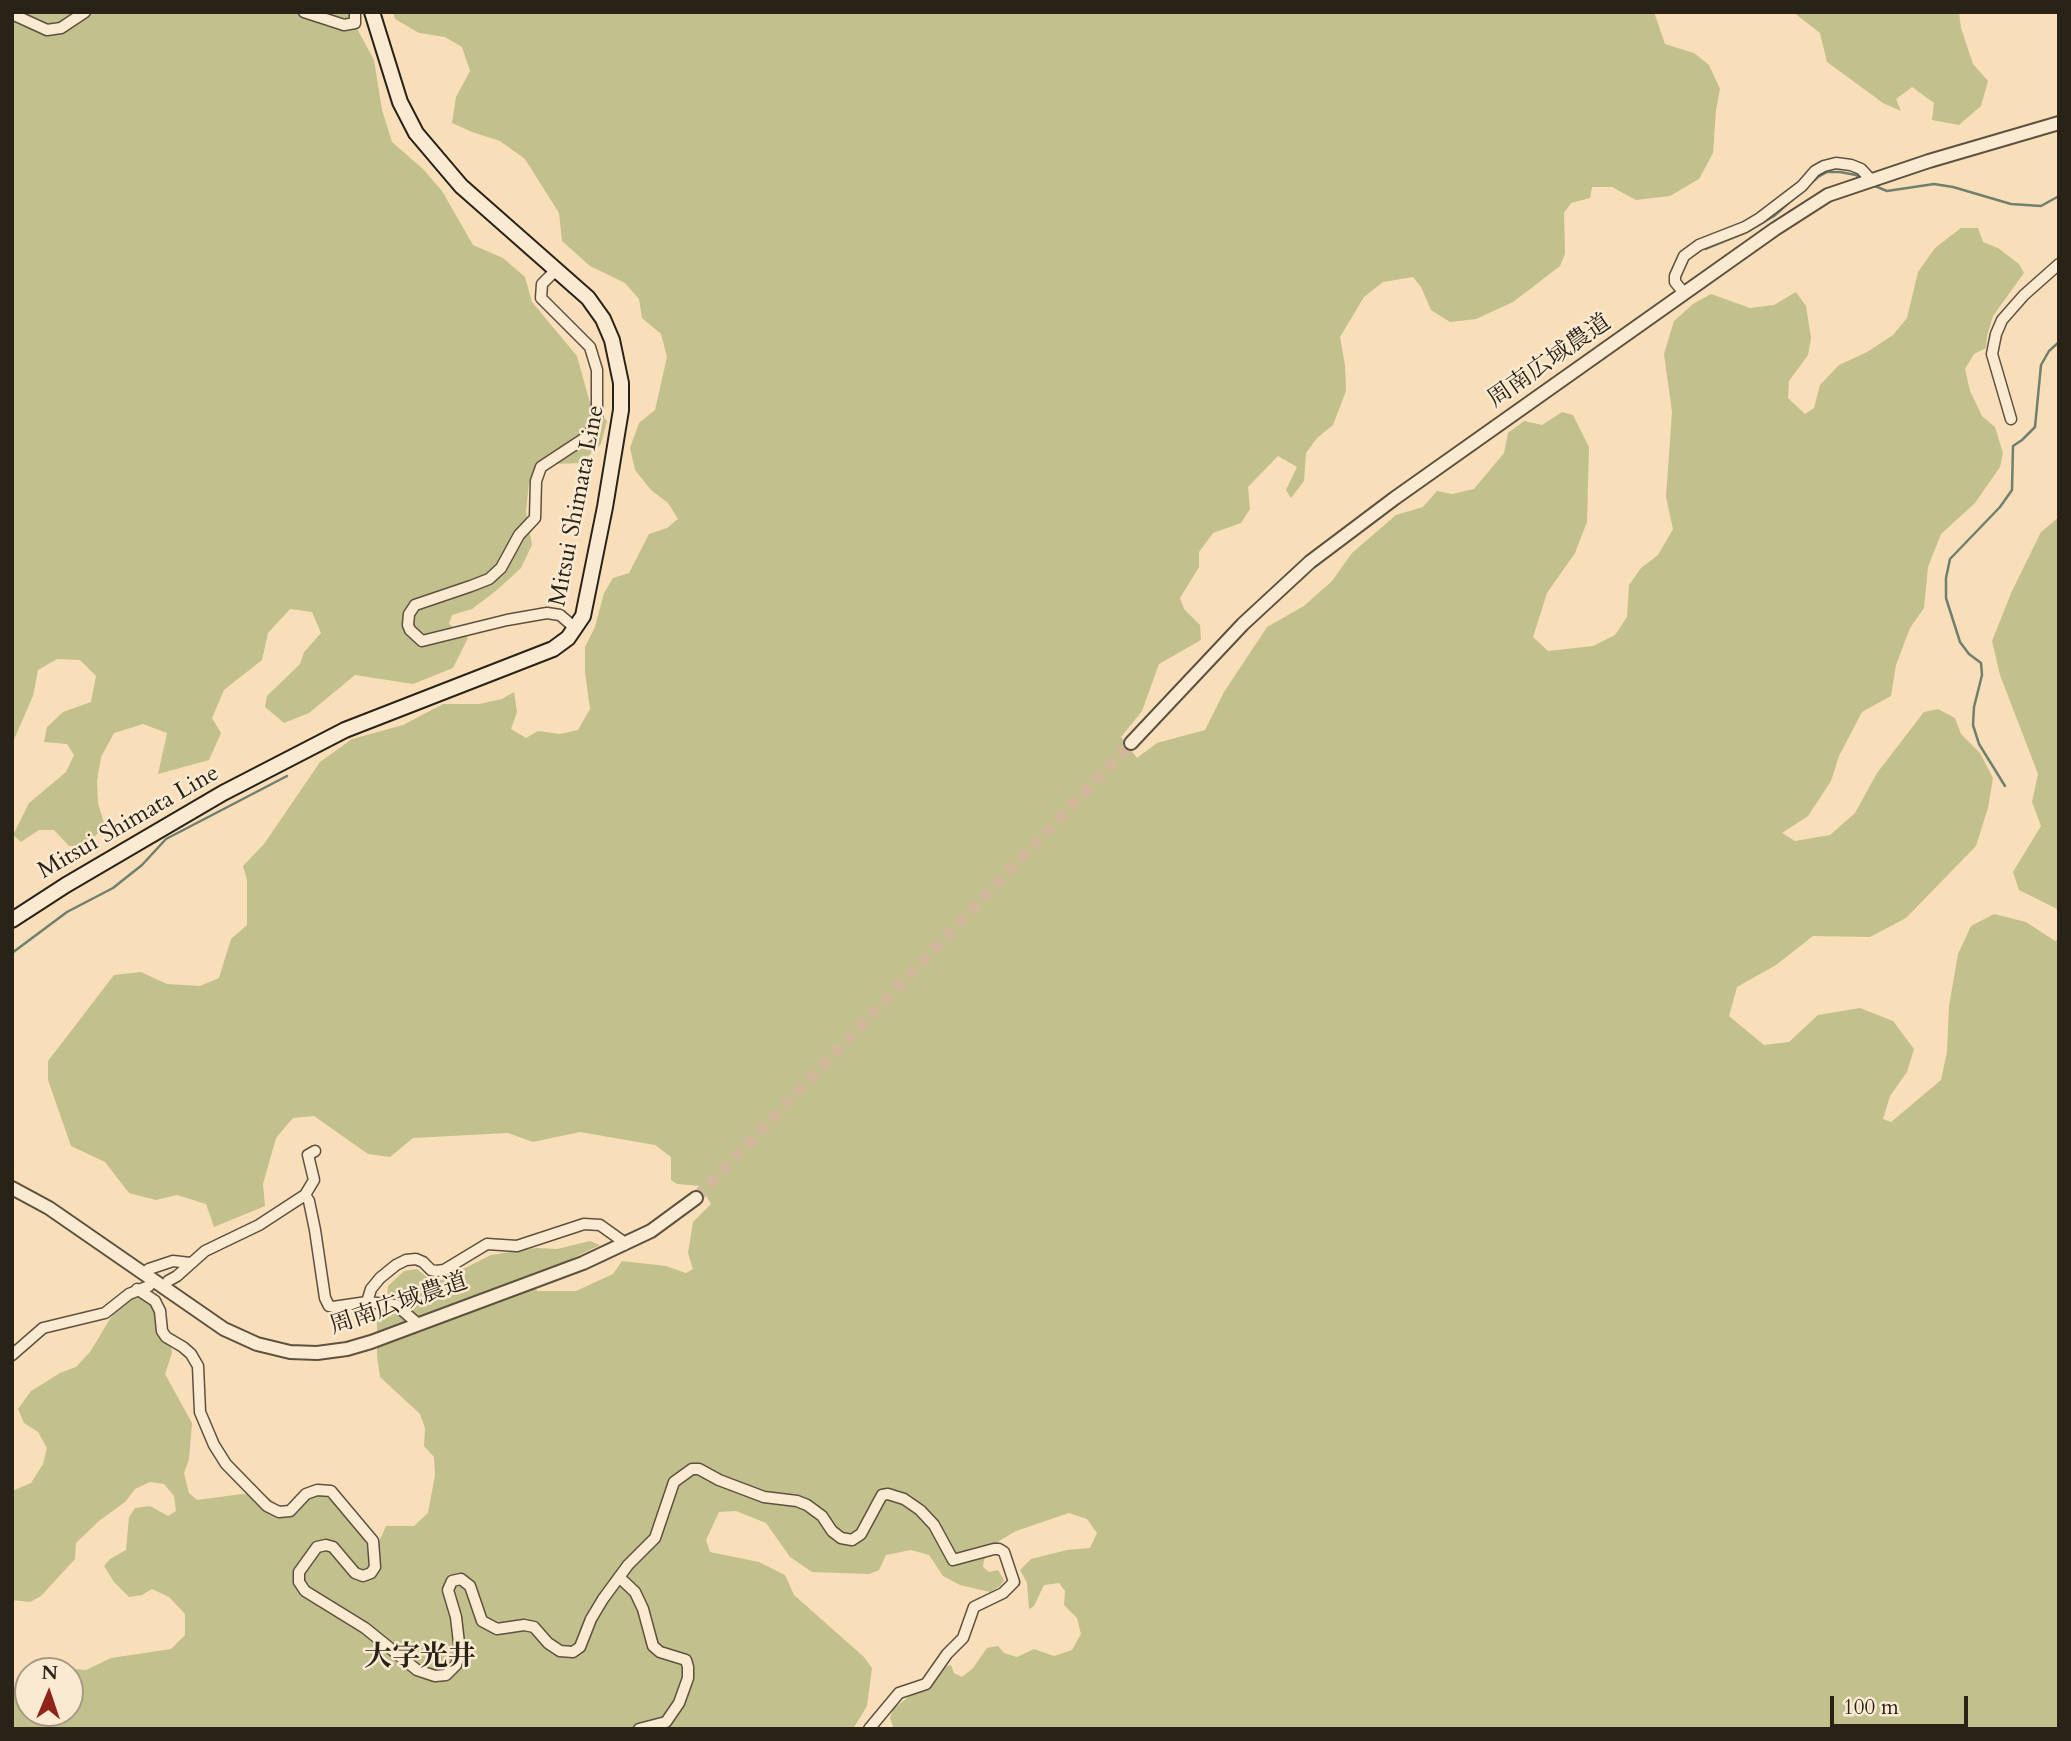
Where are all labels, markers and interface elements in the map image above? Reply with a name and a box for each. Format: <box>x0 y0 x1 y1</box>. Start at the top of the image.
street label: 周南広域農道 <box>1483 309 1617 415</box>
street label: Mitsui Shimata Line <box>544 403 612 609</box>
street label: Mitsui Shimata Line <box>33 759 225 887</box>
street label: 周南広域農道 <box>326 1268 472 1342</box>
district label: 大字光井 <box>364 1642 476 1676</box>
north arrow <box>14 1657 84 1727</box>
text: N <box>41 1660 58 1686</box>
scale bar <box>1833 1682 1971 1726</box>
text: 100 m <box>1843 1693 1899 1722</box>

